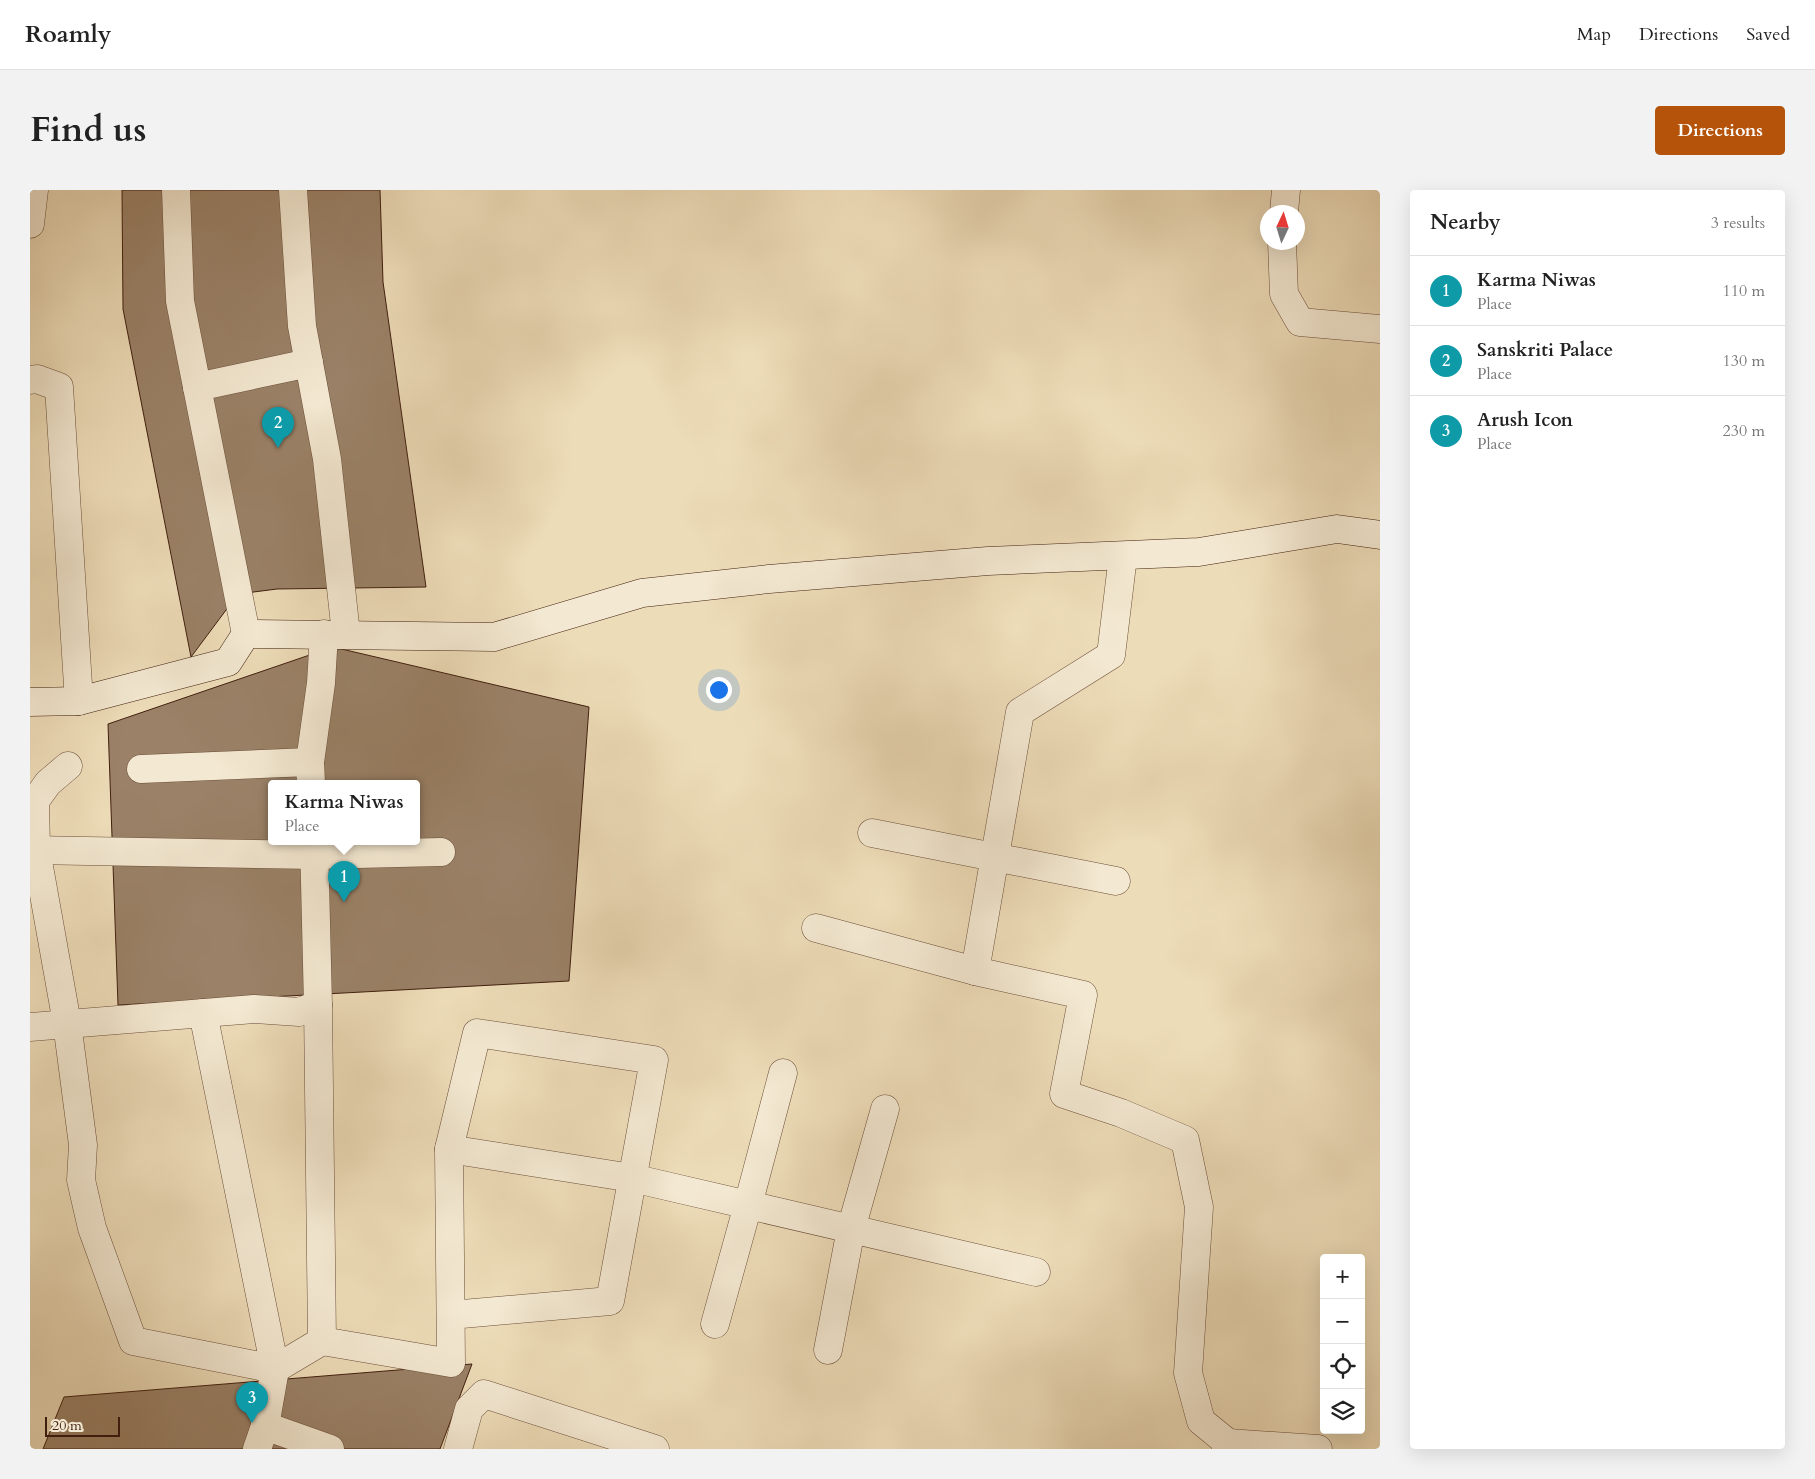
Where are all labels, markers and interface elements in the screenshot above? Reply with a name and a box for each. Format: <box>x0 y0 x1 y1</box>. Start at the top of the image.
text: Roamly <box>25 18 111 51</box>
text: Map <box>1577 22 1611 47</box>
text: Directions <box>1639 22 1718 47</box>
text: Saved <box>1746 22 1790 47</box>
text: Find us <box>30 106 146 154</box>
button: Directions <box>1655 106 1785 155</box>
north arrow <box>1260 205 1305 250</box>
text: Nearby <box>1430 208 1501 237</box>
text: 3 results <box>1711 212 1765 234</box>
text: Karma Niwas <box>1477 267 1596 293</box>
text: 1 <box>1442 280 1450 302</box>
text: 110 m <box>1723 280 1765 302</box>
text: Place <box>1477 293 1512 315</box>
text: Sanskriti Palace <box>1477 337 1613 363</box>
text: 2 <box>1442 350 1450 372</box>
text: 130 m <box>1723 350 1765 372</box>
text: Place <box>1477 363 1512 385</box>
pin: 2 <box>262 407 294 448</box>
text: Arush Icon <box>1477 407 1573 433</box>
text: 3 <box>1442 420 1450 442</box>
text: 230 m <box>1723 420 1765 442</box>
text: Place <box>1477 433 1512 455</box>
your location <box>706 677 732 703</box>
popup <box>268 780 420 845</box>
text: Karma Niwas <box>285 789 403 815</box>
text: Place <box>285 815 320 837</box>
pin: 1 <box>328 861 360 902</box>
map controls <box>1320 1254 1365 1434</box>
button: + <box>1320 1254 1365 1299</box>
button: − <box>1320 1299 1365 1344</box>
button: locate <box>1320 1344 1365 1389</box>
pin: 3 <box>236 1382 268 1423</box>
button: layers <box>1320 1389 1365 1434</box>
scale bar <box>45 1414 120 1437</box>
text: 20 m <box>52 1416 82 1435</box>

